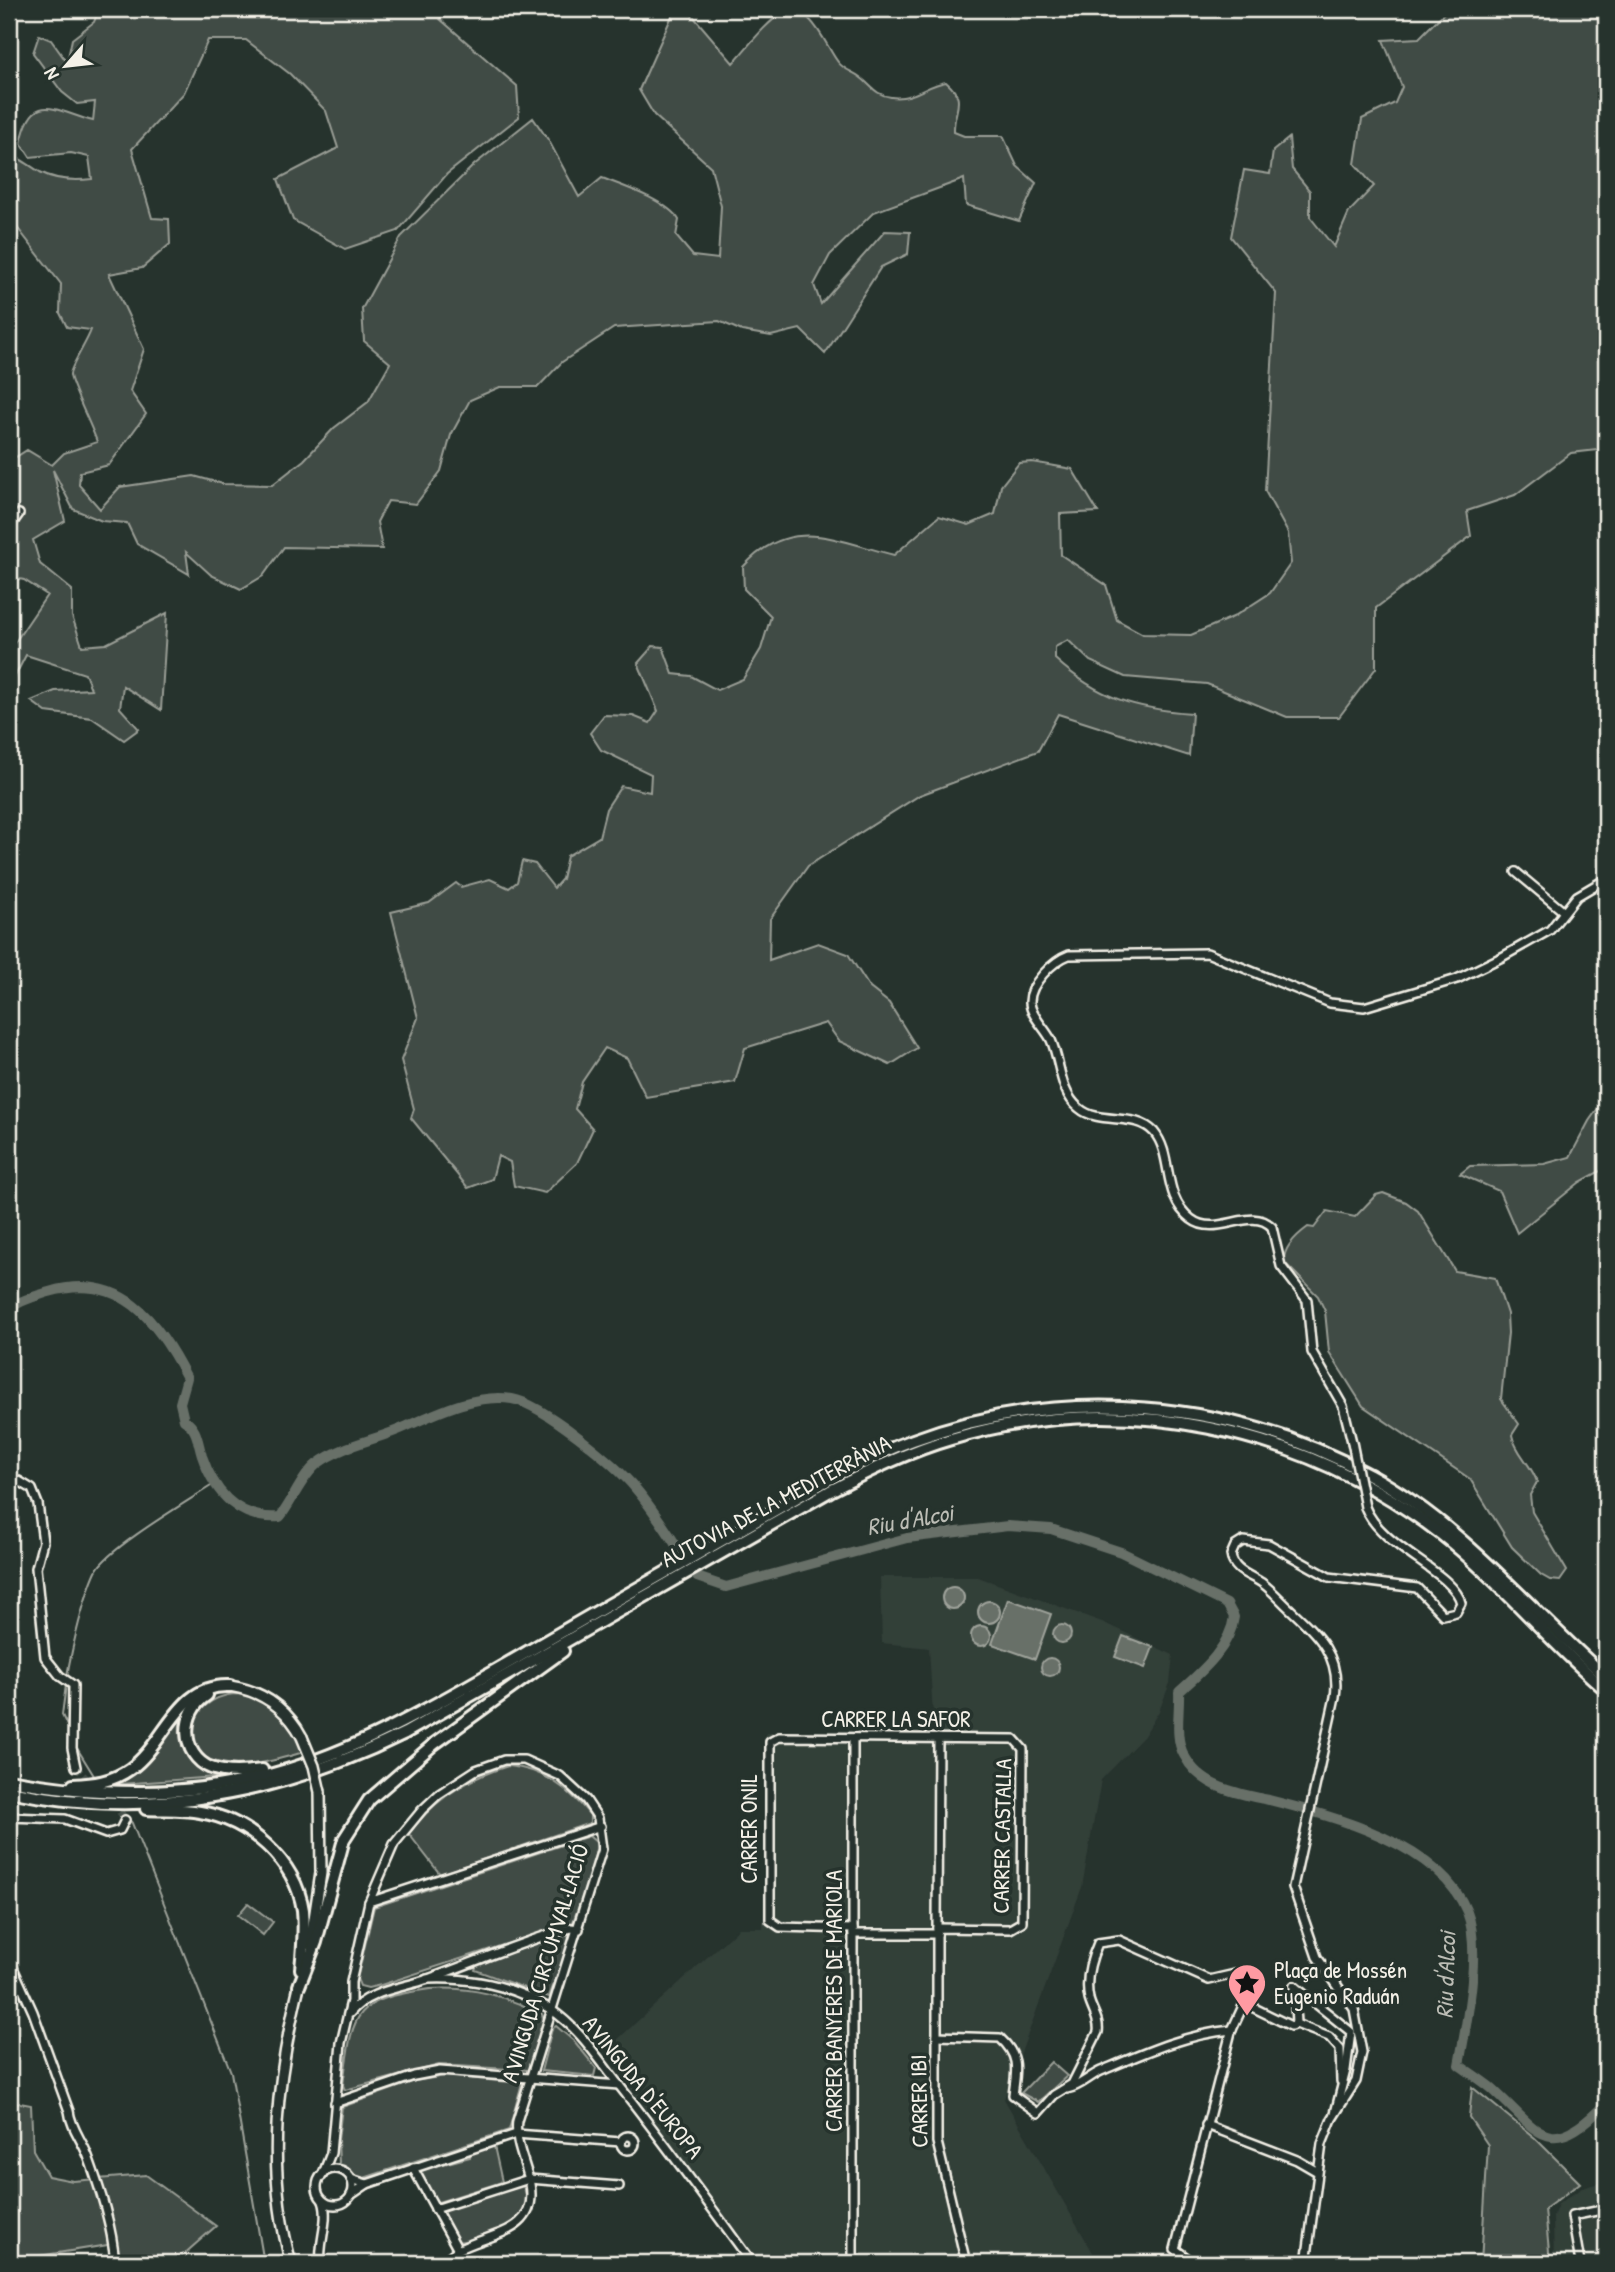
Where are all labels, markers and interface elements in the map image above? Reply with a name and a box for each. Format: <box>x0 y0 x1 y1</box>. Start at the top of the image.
north arrow <box>32 32 102 102</box>
text: N <box>37 63 65 85</box>
street label: AUTOVIA DE LA MEDITERRÀNIA <box>656 1427 896 1574</box>
water label: Riu d'Alcoi <box>864 1495 958 1542</box>
street label: CARRER LA SAFOR <box>821 1703 971 1734</box>
street label: CARRER CASTALLA <box>985 1758 1018 1914</box>
street label: CARRER ONIL <box>733 1774 764 1884</box>
street label: AVINGUDA CIRCUMVAL·LACIÓ <box>493 1840 596 2086</box>
street label: CARRER BANYERES DE MARIOLA <box>818 1870 849 2132</box>
water label: Riu d'Alcoi <box>1427 1928 1463 2019</box>
place label: Plaça de Mossén Eugenio Raduán <box>1274 1954 1407 2011</box>
place icon: Plaça de Mossén Eugenio Raduán <box>1226 1962 1268 2017</box>
street label: AVINGUDA D'EUROPA <box>576 2009 711 2165</box>
street label: CARRER IBI <box>902 2054 935 2148</box>

